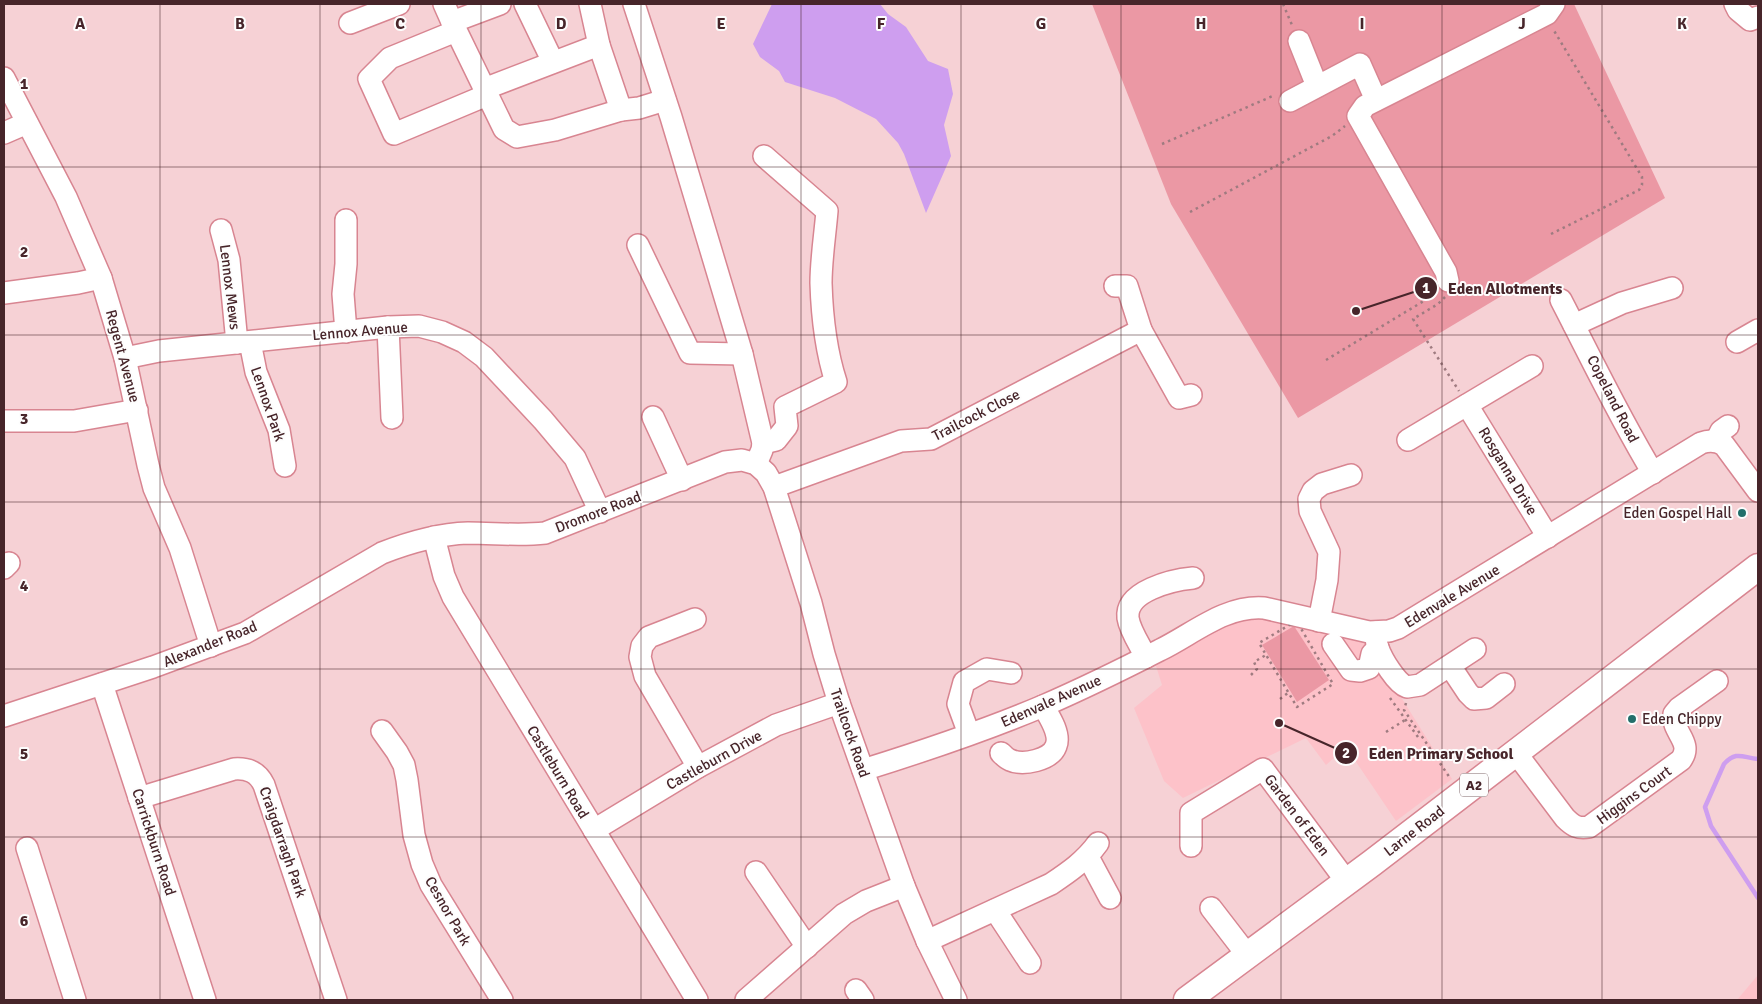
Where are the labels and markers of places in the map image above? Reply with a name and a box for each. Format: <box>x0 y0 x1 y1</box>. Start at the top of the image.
callout: Eden Allotments <box>1413 273 1573 304</box>
place label: Eden Gospel Hall <box>1623 504 1732 522</box>
marker: Eden Gospel Hall <box>1736 507 1748 519</box>
place label: Eden Chippy <box>1642 710 1721 728</box>
marker: Eden Chippy <box>1626 713 1638 725</box>
callout: Eden Primary School <box>1333 738 1523 769</box>

